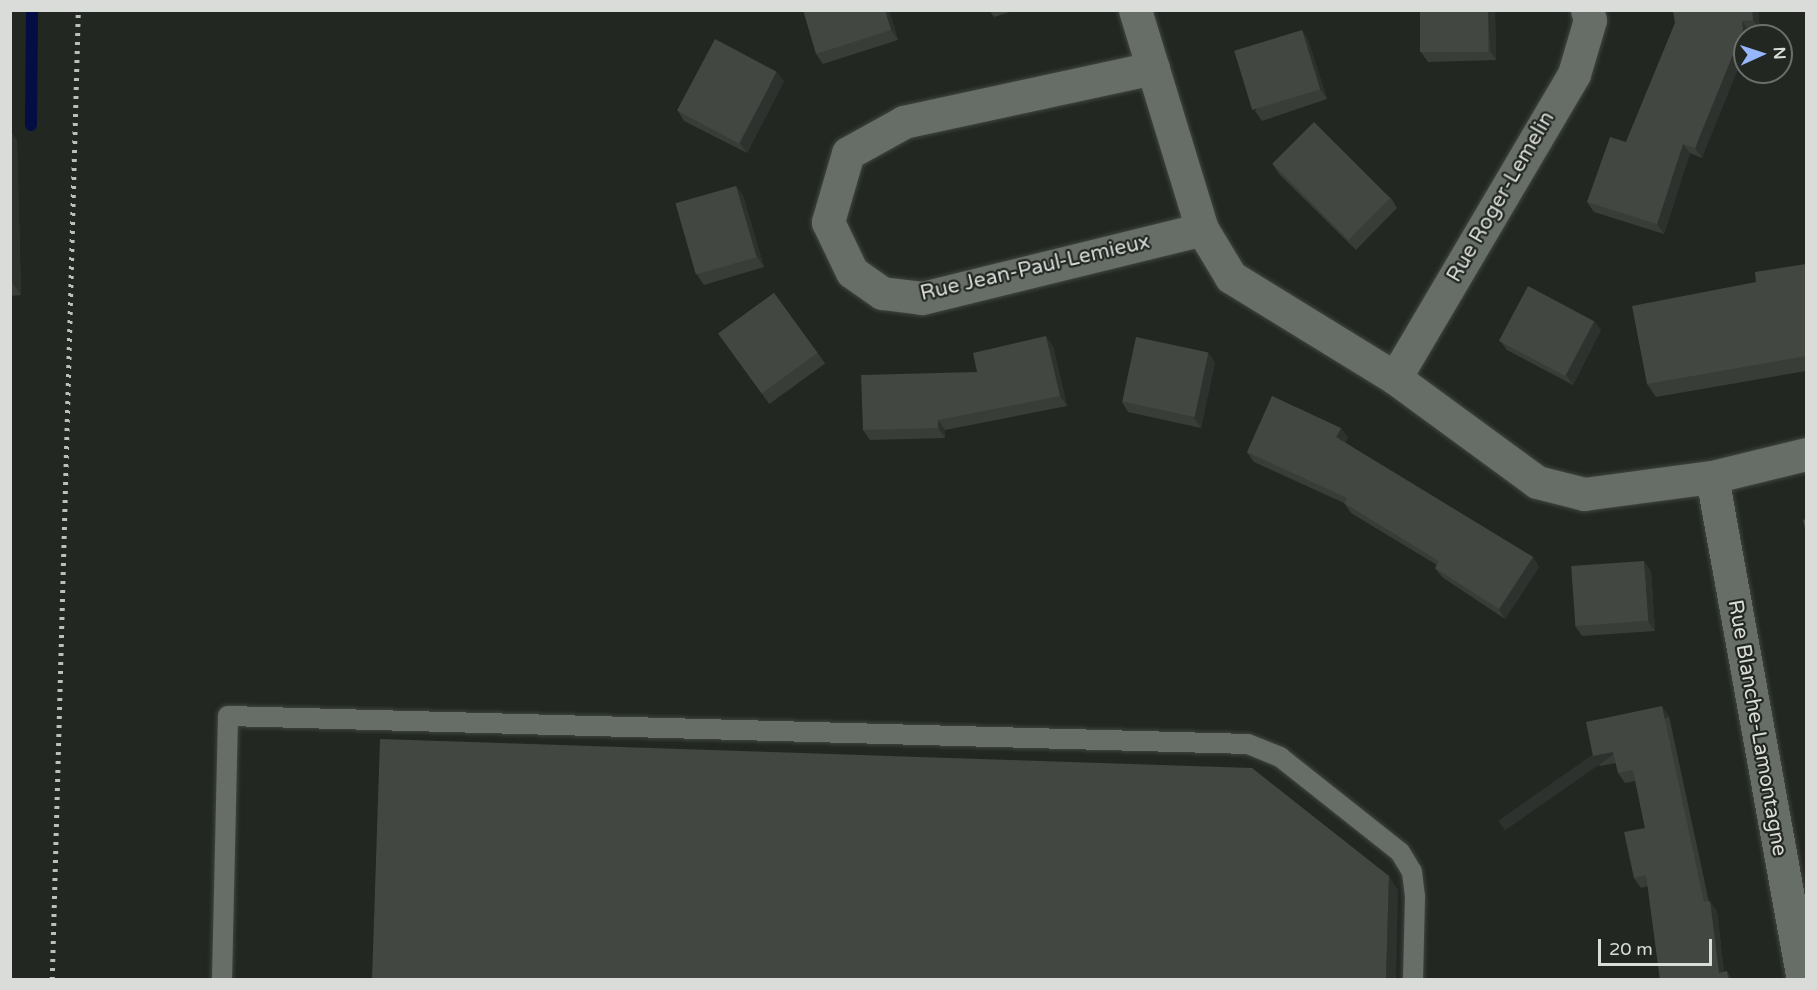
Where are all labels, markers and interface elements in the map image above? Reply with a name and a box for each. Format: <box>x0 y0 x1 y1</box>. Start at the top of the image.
north arrow <box>1733 24 1793 84</box>
text: N <box>1769 46 1789 60</box>
street label: Rue Roger-Lemelin <box>1442 107 1560 287</box>
street label: Rue Jean-Paul-Lemieux <box>918 229 1152 307</box>
street label: Rue Blanche-Lamontagne <box>1722 598 1792 858</box>
scale bar <box>1601 927 1715 965</box>
text: 20 m <box>1609 938 1653 960</box>

